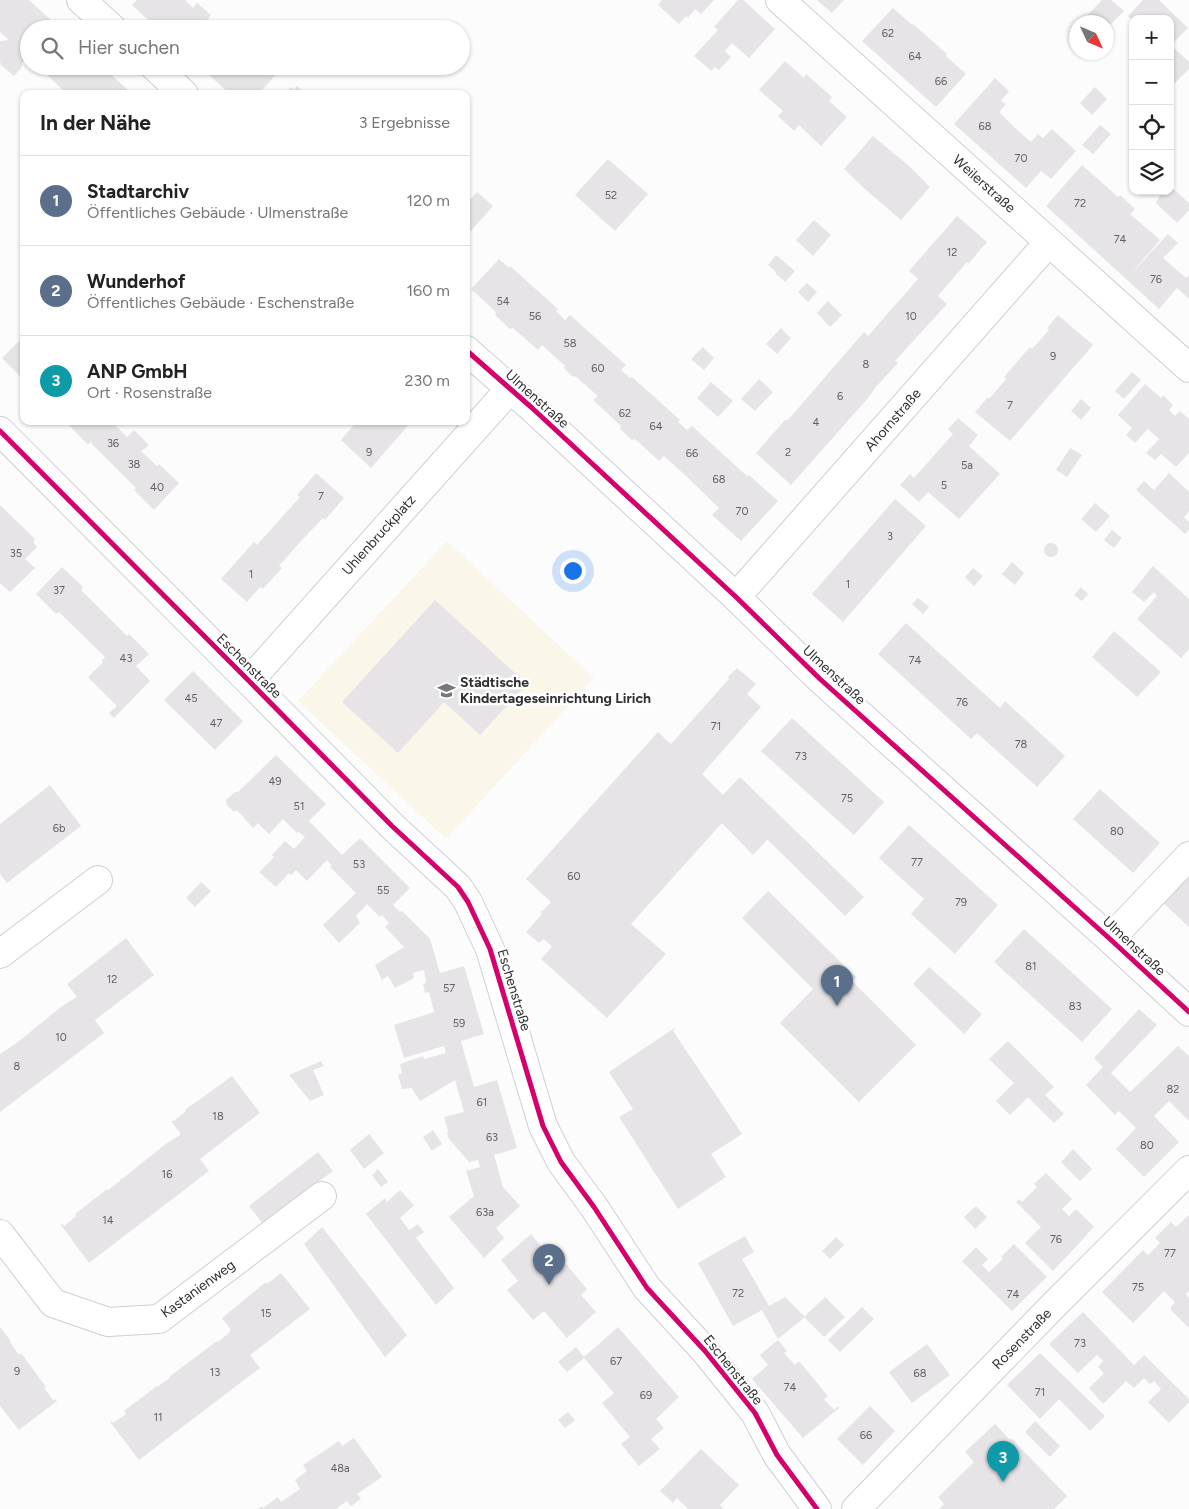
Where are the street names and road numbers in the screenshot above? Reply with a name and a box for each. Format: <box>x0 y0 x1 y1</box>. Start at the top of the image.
street label: Weilerstraße <box>949 151 1019 217</box>
street label: Ulmenstraße <box>502 366 573 432</box>
street label: Ahornstraße <box>861 385 925 455</box>
street label: Uhlenbruckplatz <box>339 491 420 579</box>
street label: Eschenstraße <box>213 630 285 702</box>
street label: Ulmenstraße <box>799 642 869 709</box>
street label: Ulmenstraße <box>1099 913 1169 980</box>
street label: Eschenstraße <box>493 947 535 1033</box>
street label: Kastanienweg <box>158 1256 238 1322</box>
street label: Rosenstraße <box>989 1305 1055 1373</box>
street label: Eschenstraße <box>700 1332 767 1409</box>

